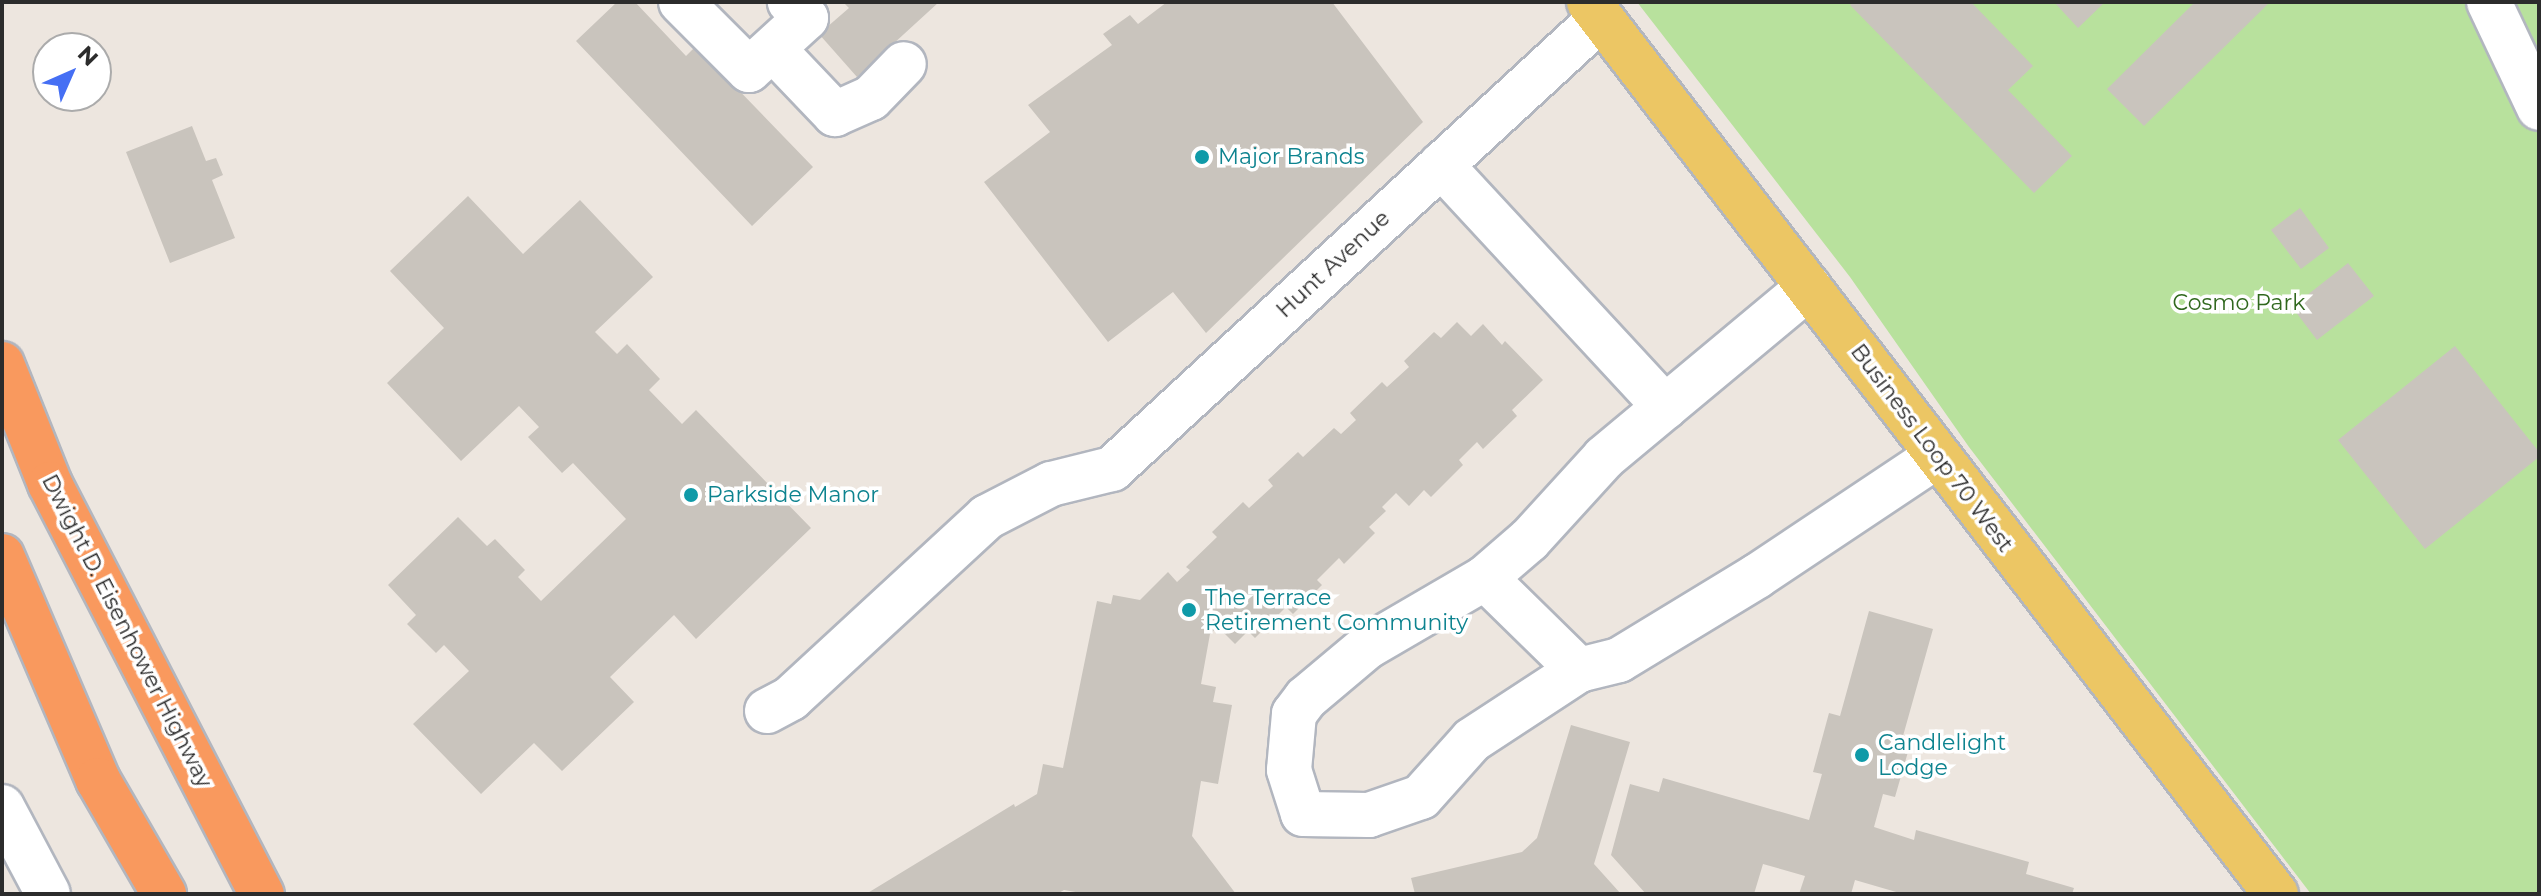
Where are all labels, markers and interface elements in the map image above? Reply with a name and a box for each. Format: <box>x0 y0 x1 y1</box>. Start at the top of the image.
north arrow <box>32 32 112 112</box>
text: N <box>72 40 104 72</box>
place label: Major Brands <box>1218 144 1364 170</box>
marker: Major Brands <box>1193 148 1211 166</box>
street label: Hunt Avenue <box>1271 205 1395 323</box>
park label: Cosmo Park <box>2173 290 2305 316</box>
street label: Business Loop 70 West <box>1845 339 2019 557</box>
street label: Dwight D. Eisenhower Highway <box>36 470 218 792</box>
place label: Parkside Manor <box>707 482 879 508</box>
marker: Parkside Manor <box>682 486 700 504</box>
place label: The Terrace Retirement Community <box>1205 584 1468 636</box>
marker: The Terrace Retirement Community <box>1180 601 1198 619</box>
place label: Candlelight Lodge <box>1878 729 2006 780</box>
marker: Candlelight Lodge <box>1853 746 1871 764</box>

